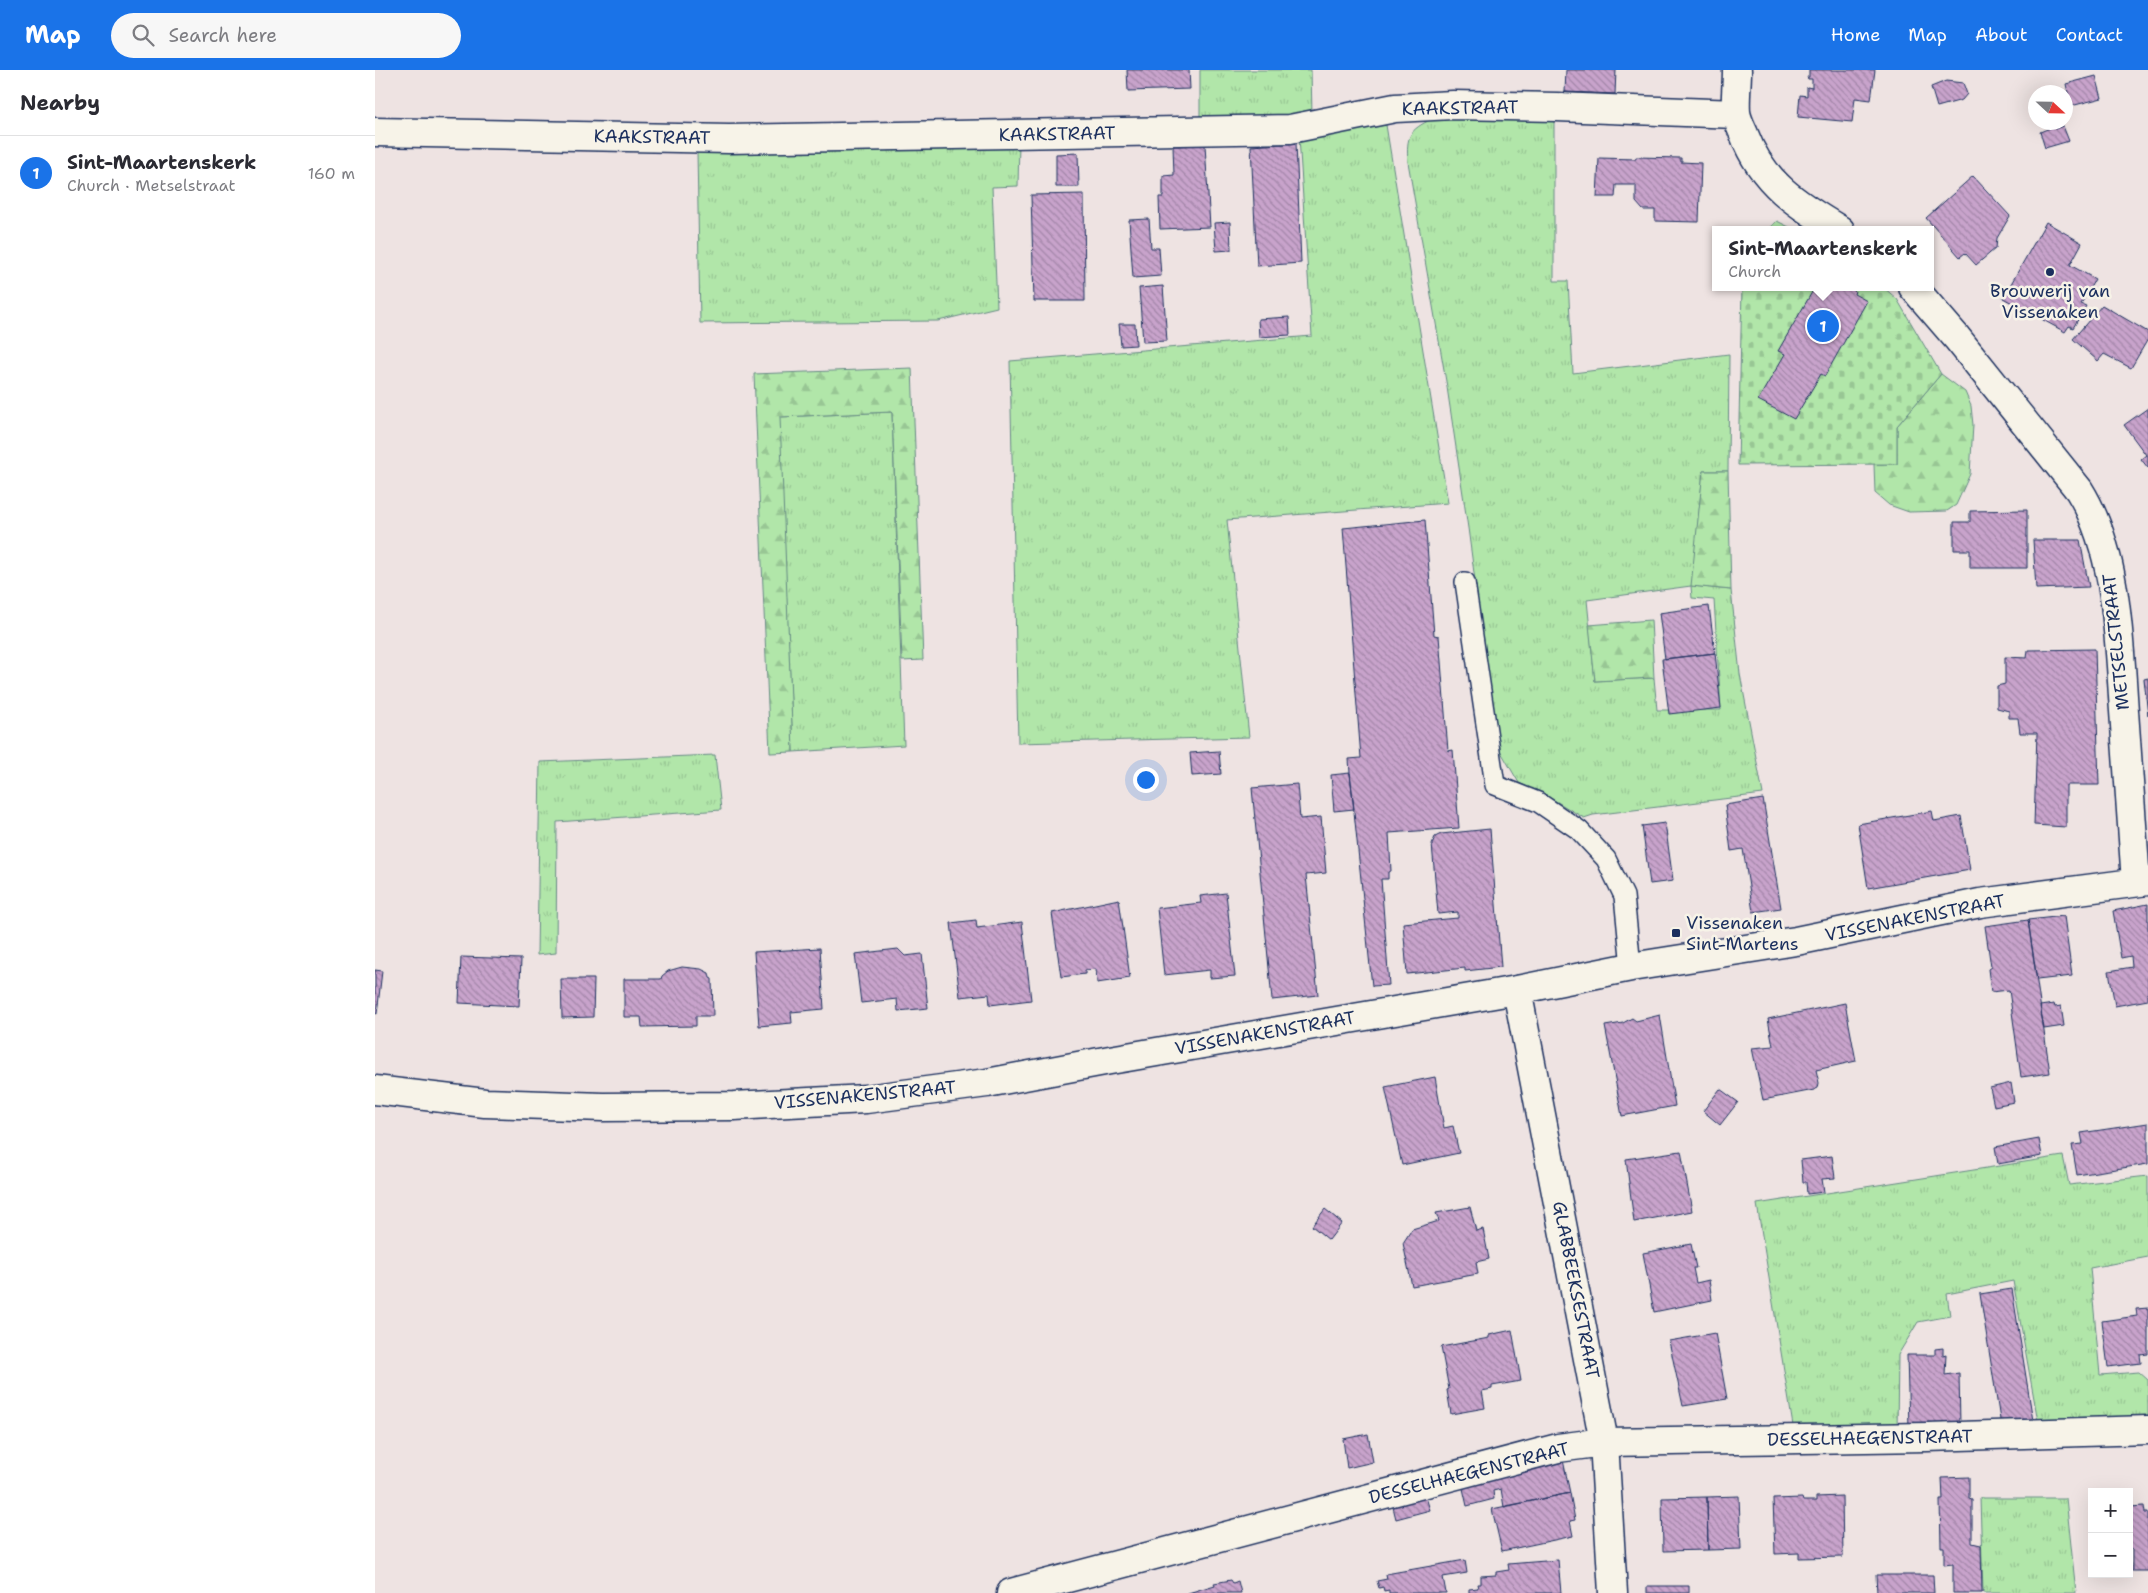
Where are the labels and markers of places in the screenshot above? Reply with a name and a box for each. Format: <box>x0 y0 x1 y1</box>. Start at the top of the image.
marker: Brouwerij van Vissenaken <box>2044 266 2056 278</box>
place label: Brouwerij van Vissenaken <box>1990 279 2110 324</box>
pin: 1 <box>1807 307 1839 345</box>
place label: Vissenaken Sint-Martens <box>1686 911 1799 956</box>
marker: Vissenaken Sint-Martens <box>1670 927 1682 939</box>

